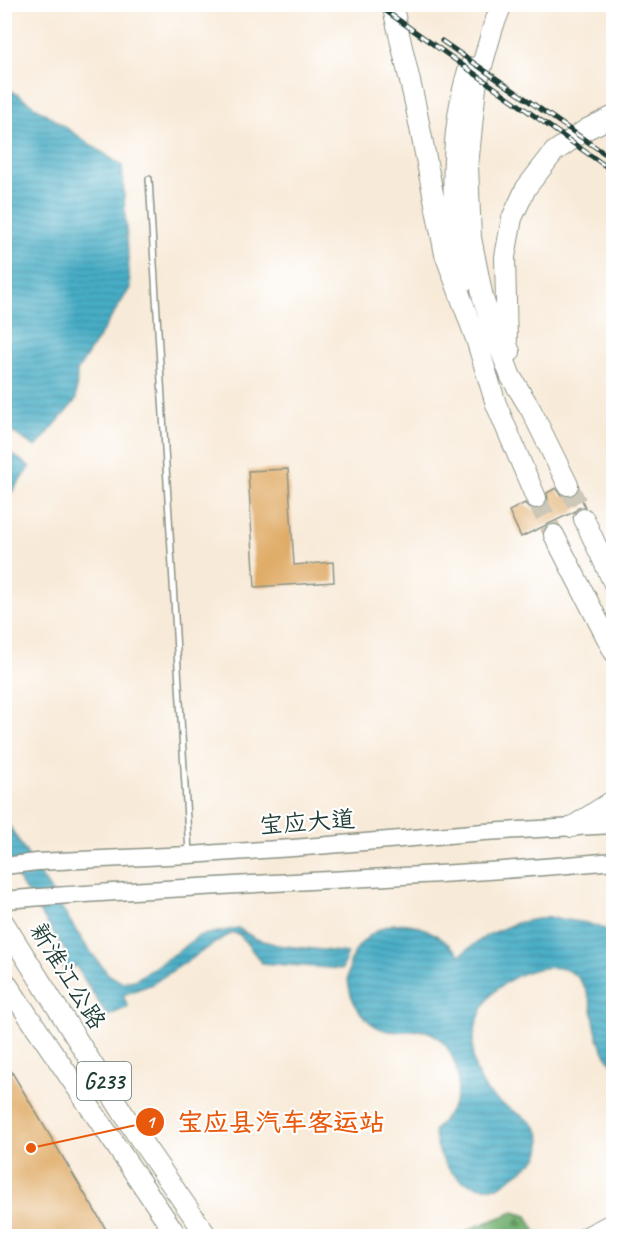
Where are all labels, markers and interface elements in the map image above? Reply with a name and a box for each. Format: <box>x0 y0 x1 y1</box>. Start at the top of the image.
street label: 宝应大道 <box>258 804 356 840</box>
street label: 新淮江公路 <box>23 917 113 1035</box>
road number: G233 <box>77 1062 131 1100</box>
callout: 宝应县汽车客运站 <box>135 1100 397 1144</box>
text: 宝应县汽车客运站 <box>177 1106 385 1139</box>
text: 1 <box>146 1111 156 1133</box>

